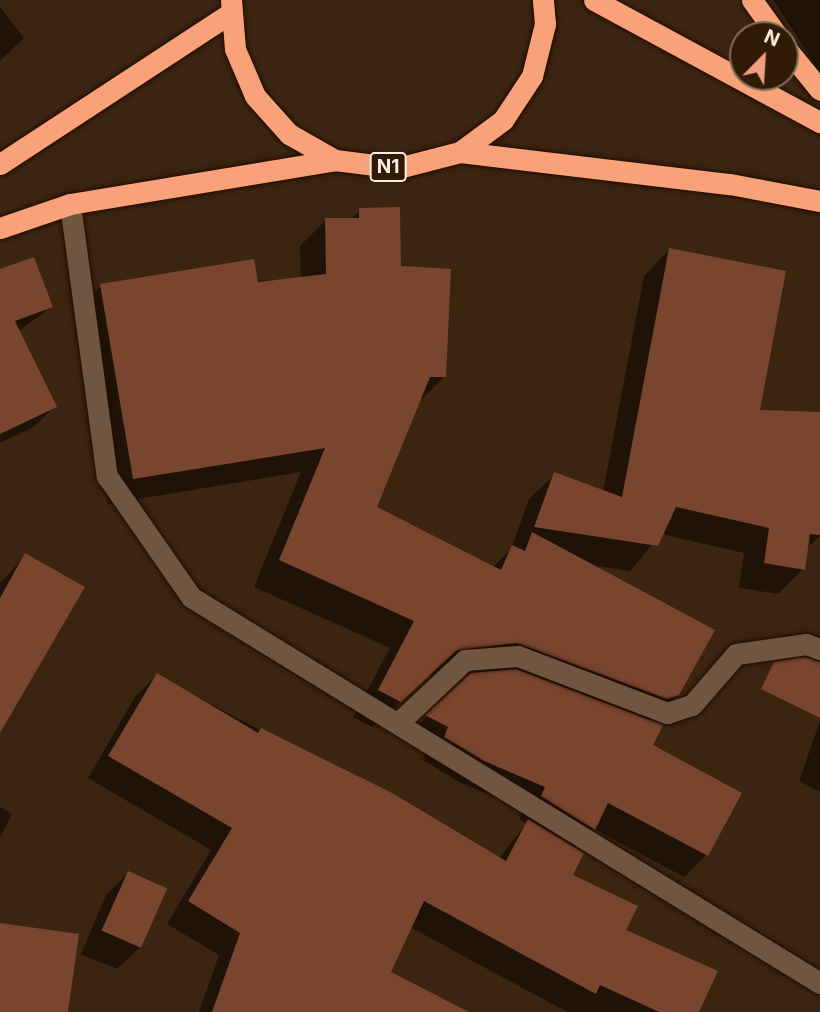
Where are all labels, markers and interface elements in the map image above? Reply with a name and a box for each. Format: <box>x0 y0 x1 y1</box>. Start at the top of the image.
north arrow <box>729 21 799 91</box>
text: N <box>761 25 783 52</box>
road number: N1 <box>369 152 407 182</box>

